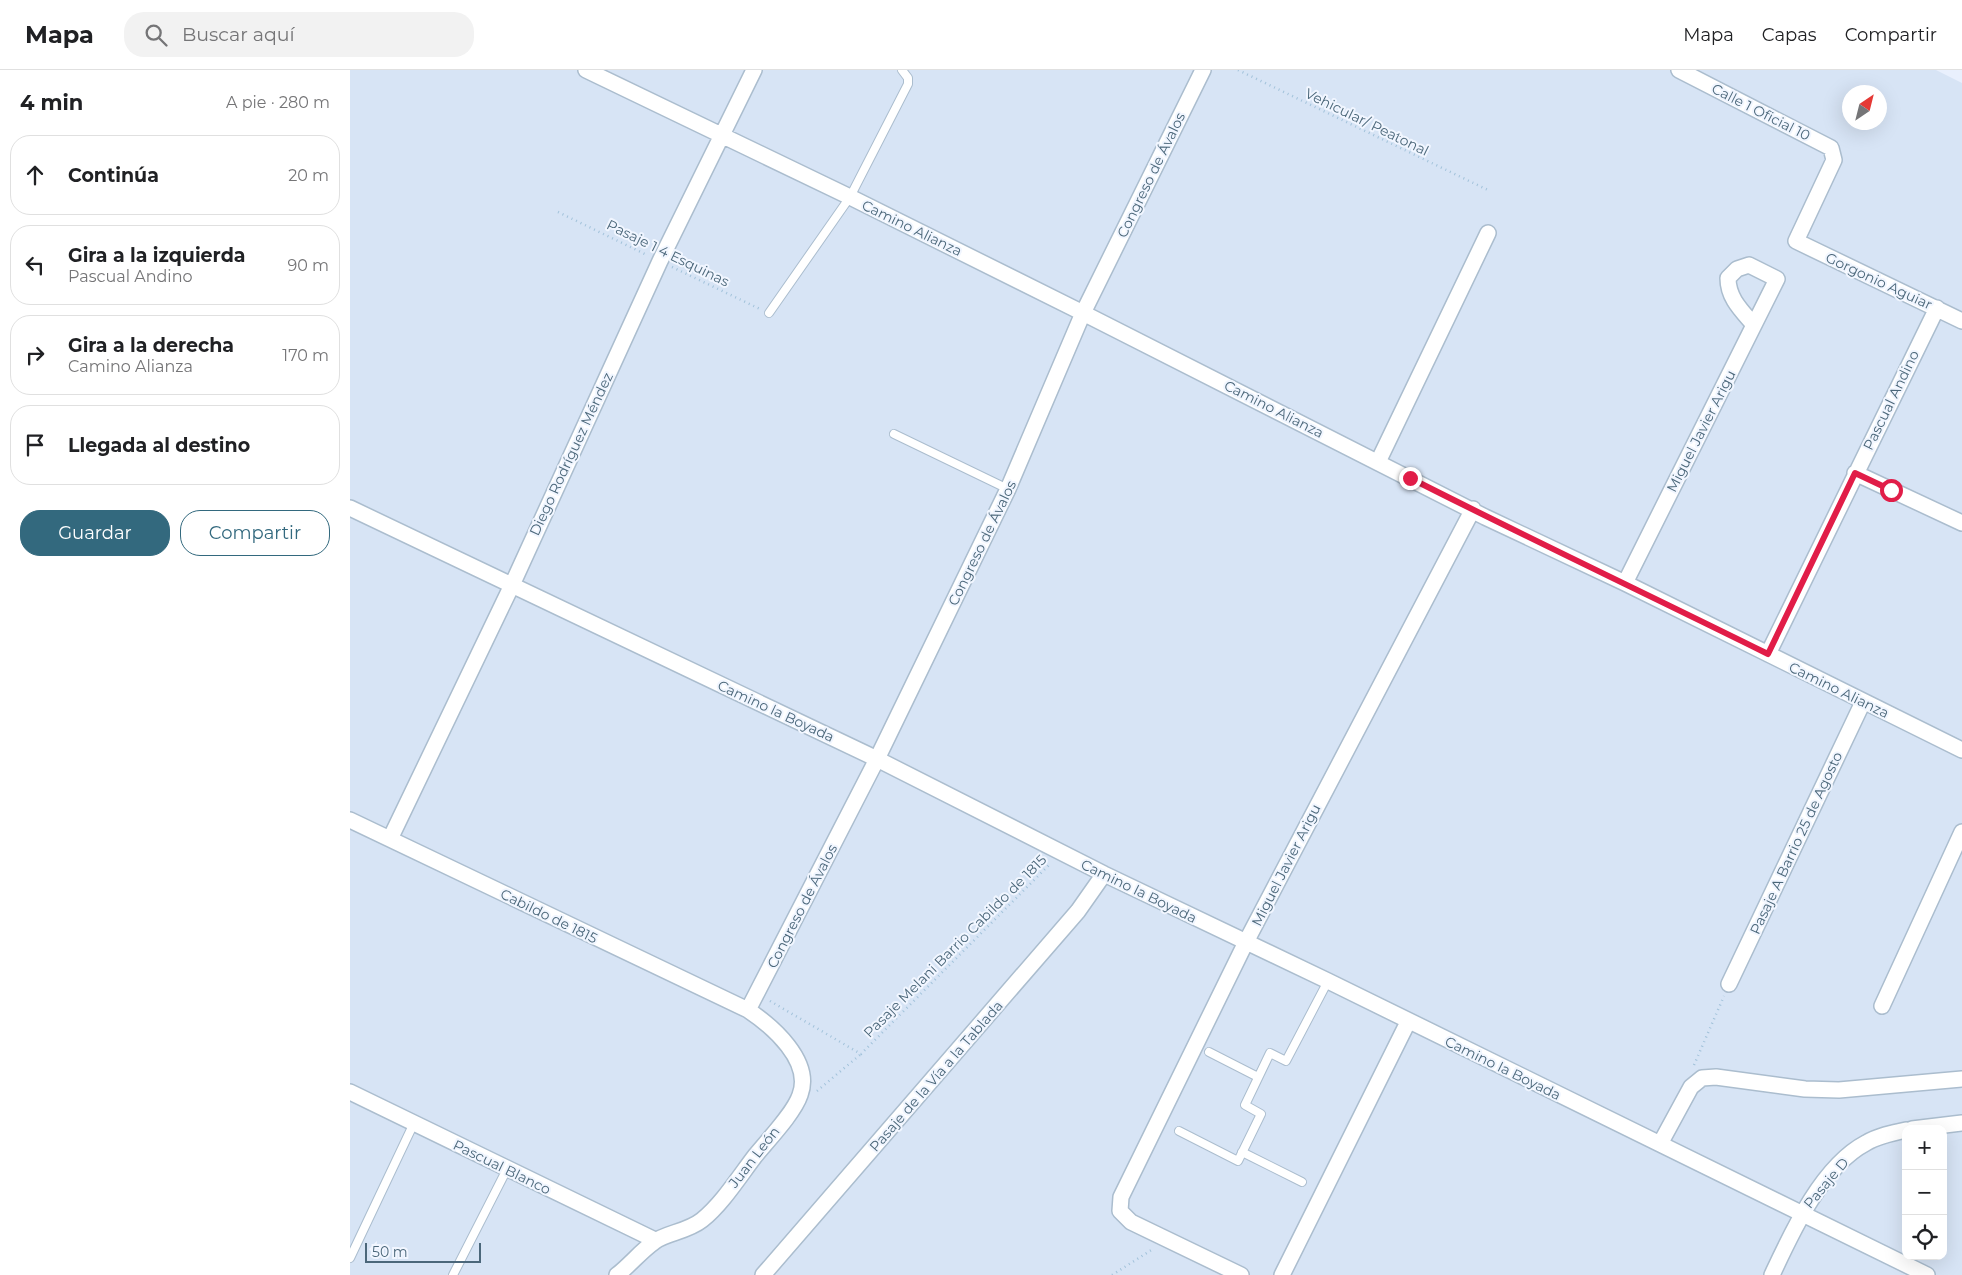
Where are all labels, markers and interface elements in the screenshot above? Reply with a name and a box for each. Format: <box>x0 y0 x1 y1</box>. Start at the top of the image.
search box <box>124 12 474 57</box>
text: Mapa <box>25 20 94 49</box>
icon: search <box>142 21 170 49</box>
text: Buscar aquí <box>182 23 295 46</box>
text: Mapa <box>1683 24 1734 46</box>
text: Capas <box>1762 24 1817 46</box>
text: Compartir <box>1845 24 1937 46</box>
street label: Calle 1 Oficial 10 <box>1709 79 1813 145</box>
street label: Vehicular/ Peatonal <box>1302 84 1432 160</box>
north arrow <box>1842 85 1887 130</box>
text: 4 min <box>20 90 83 115</box>
text: A pie · 280 m <box>226 93 330 112</box>
street label: Congreso de Ávalos <box>1113 109 1189 240</box>
icon: ahead <box>21 161 49 189</box>
text: Continúa <box>68 164 159 187</box>
text: 20 m <box>288 166 329 185</box>
street label: Camino Alianza <box>859 196 965 260</box>
street label: Pasaje 1 4 Esquinas <box>604 216 732 291</box>
text: Gira a la izquierda <box>68 244 246 267</box>
street label: Gorgonio Aguiar <box>1823 248 1936 314</box>
icon: left <box>21 251 49 279</box>
text: 90 m <box>287 256 329 275</box>
text: Pascual Andino <box>68 267 192 286</box>
text: Gira a la derecha <box>68 334 234 357</box>
icon: right <box>21 341 49 369</box>
text: 170 m <box>282 346 329 365</box>
street label: Pascual Andino <box>1859 347 1923 453</box>
text: Camino Alianza <box>68 357 193 376</box>
street label: Miguel Javier Arigu <box>1662 367 1740 495</box>
street label: Diego Rodríguez Méndez <box>525 370 617 538</box>
street label: Camino Alianza <box>1221 376 1327 442</box>
icon: arrive <box>21 431 49 459</box>
text: Llegada al destino <box>68 434 250 457</box>
route end <box>1399 467 1422 490</box>
street label: Congreso de Ávalos <box>944 477 1020 608</box>
route start <box>1880 479 1903 502</box>
button: Guardar <box>20 510 170 556</box>
button: Compartir <box>180 510 330 556</box>
street label: Camino Alianza <box>1786 658 1892 722</box>
street label: Camino la Boyada <box>715 676 837 746</box>
street label: Pasaje A Barrio 25 de Agosto <box>1746 749 1846 937</box>
street label: Miguel Javier Arigu <box>1247 801 1325 929</box>
street label: Congreso de Ávalos <box>763 841 841 971</box>
street label: Pasaje Melani Barrio Cabildo de 1815 <box>860 851 1050 1041</box>
street label: Camino la Boyada <box>1078 855 1200 927</box>
street label: Cabildo de 1815 <box>498 885 600 947</box>
street label: Pasaje de la Vía a la Tablada <box>865 997 1007 1155</box>
street label: Camino la Boyada <box>1442 1032 1564 1104</box>
street label: Juan León <box>724 1123 783 1192</box>
map controls <box>1902 1125 1947 1260</box>
button: + <box>1902 1125 1947 1170</box>
street label: Pascual Blanco <box>450 1136 554 1199</box>
street label: Pasaje D <box>1800 1154 1852 1212</box>
button: − <box>1902 1170 1947 1215</box>
button: locate <box>1902 1215 1947 1260</box>
scale bar <box>365 1240 481 1263</box>
text: 50 m <box>372 1243 408 1261</box>

